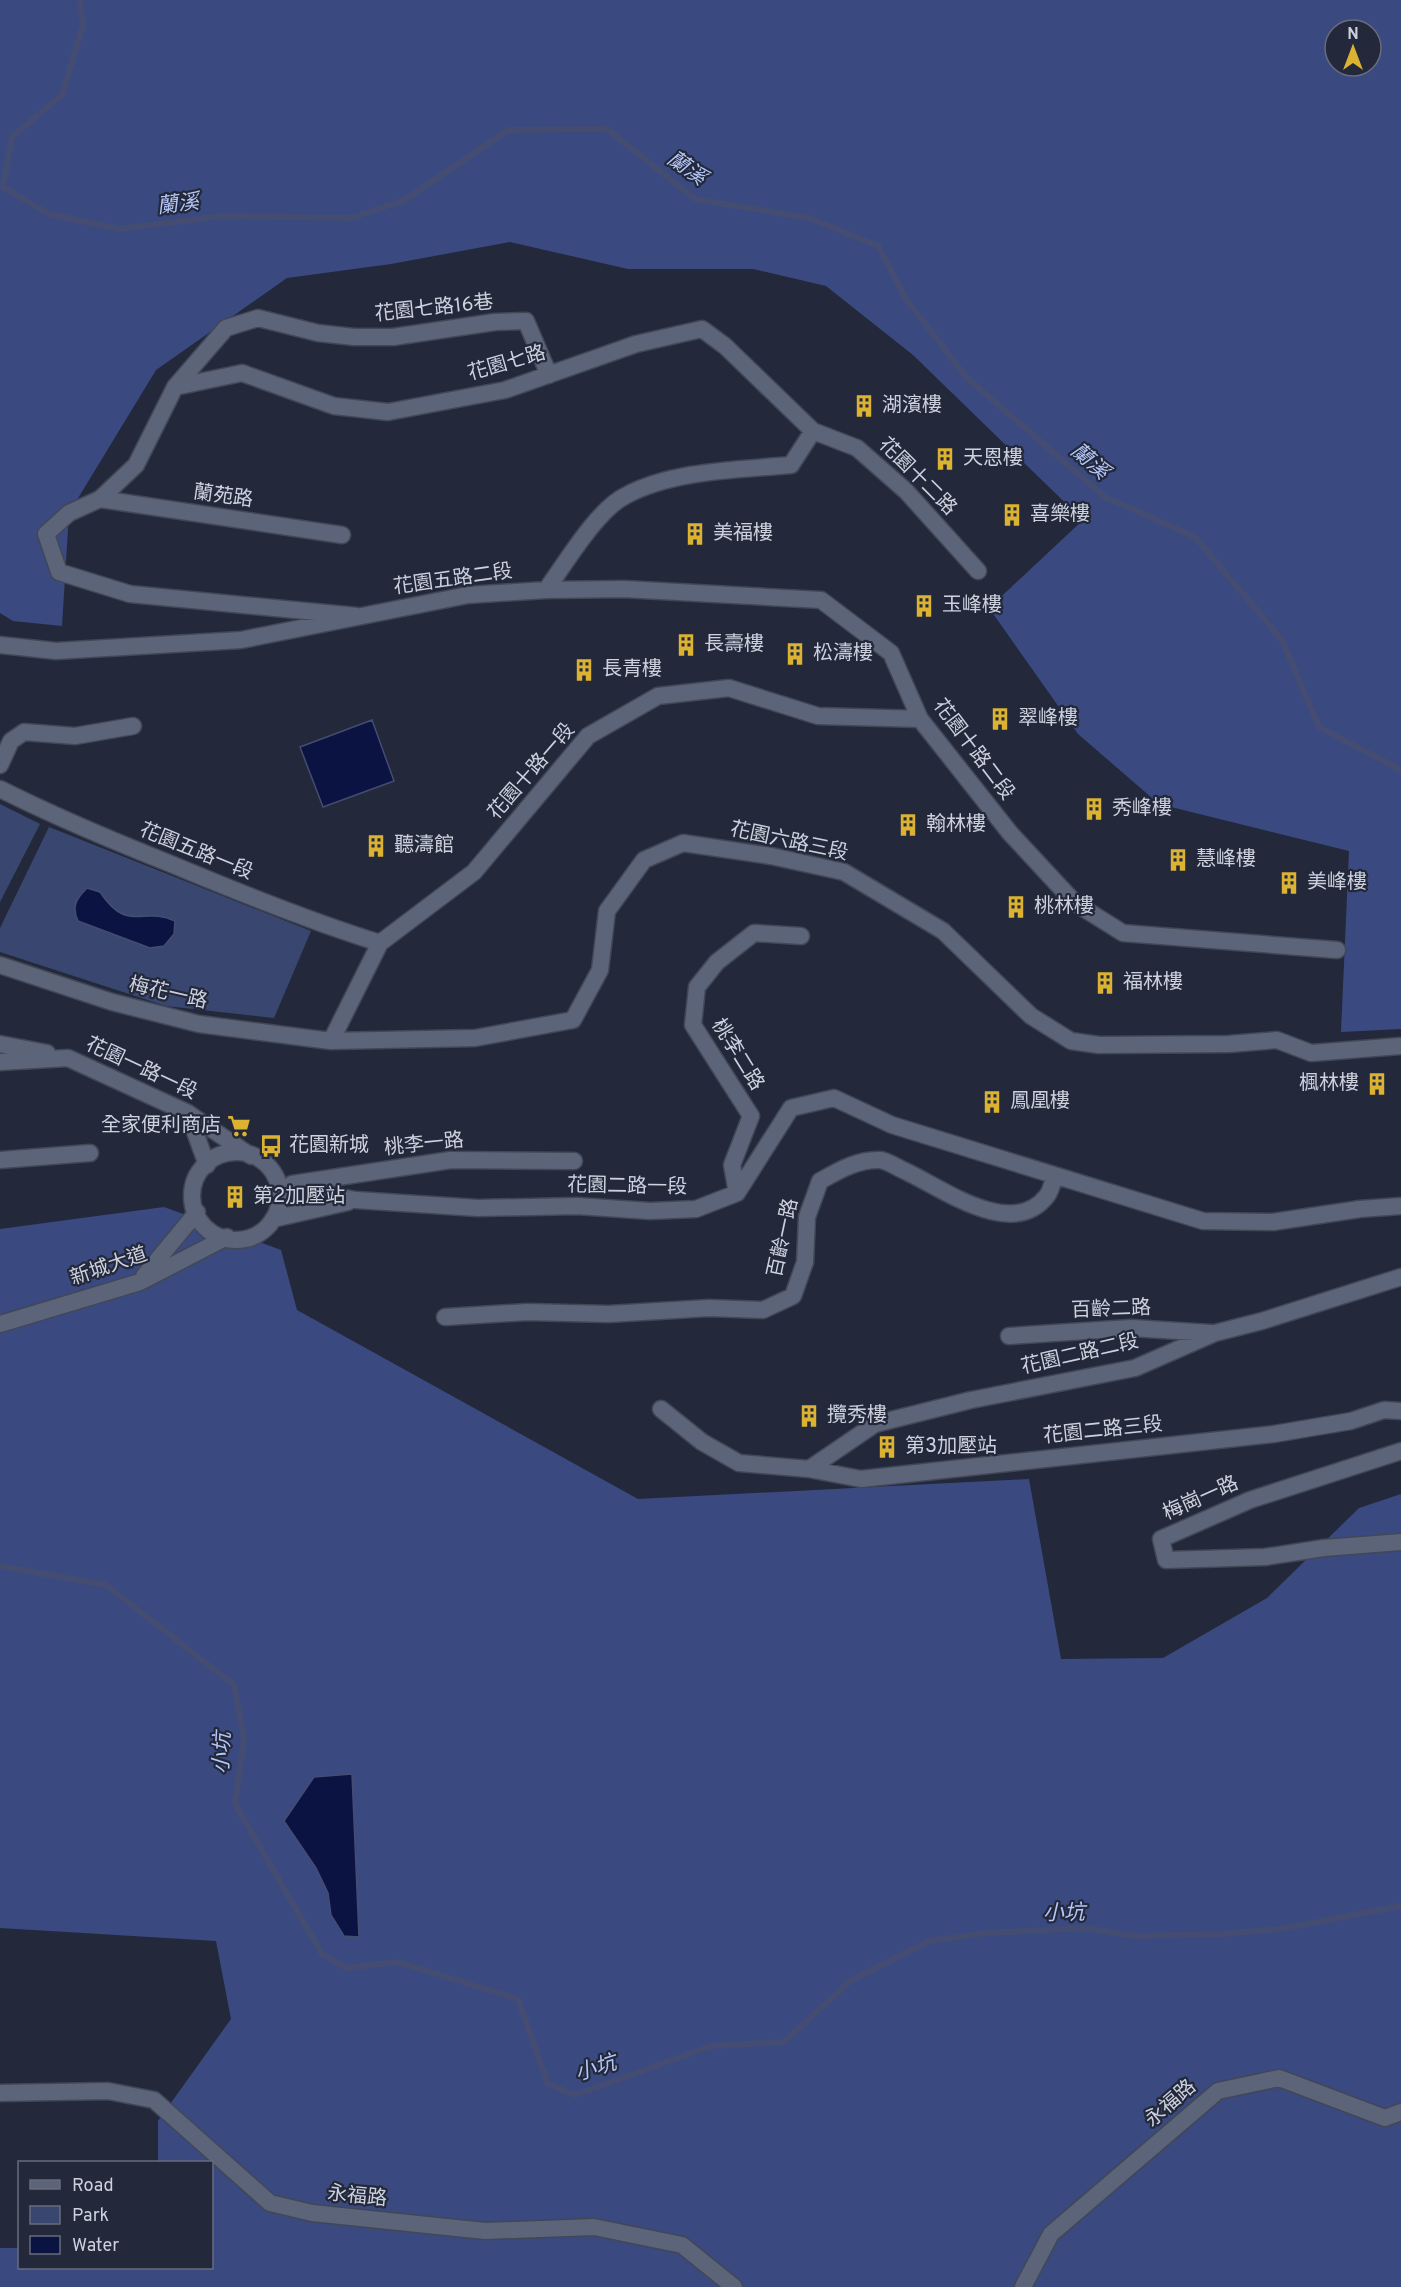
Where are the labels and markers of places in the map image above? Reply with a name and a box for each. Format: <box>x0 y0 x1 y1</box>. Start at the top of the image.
building icon: 湖濱樓 <box>851 393 877 419</box>
place label: 湖濱樓 <box>882 393 942 419</box>
building icon: 天恩樓 <box>932 446 958 472</box>
place label: 天恩樓 <box>963 446 1023 472</box>
building icon: 喜樂樓 <box>999 502 1025 528</box>
place label: 喜樂樓 <box>1030 502 1090 528</box>
building icon: 美福樓 <box>682 521 708 547</box>
place label: 美福樓 <box>713 521 773 547</box>
building icon: 玉峰樓 <box>911 593 937 619</box>
place label: 玉峰樓 <box>942 593 1002 619</box>
building icon: 長壽樓 <box>673 632 699 658</box>
place label: 長壽樓 <box>704 632 764 658</box>
building icon: 松濤樓 <box>782 641 808 667</box>
place label: 松濤樓 <box>813 641 873 667</box>
building icon: 長青樓 <box>571 657 597 683</box>
place label: 長青樓 <box>602 657 662 683</box>
building icon: 翠峰樓 <box>987 706 1013 732</box>
place label: 翠峰樓 <box>1018 706 1078 732</box>
building icon: 秀峰樓 <box>1081 796 1107 822</box>
place label: 秀峰樓 <box>1112 796 1172 822</box>
building icon: 翰林樓 <box>895 812 921 838</box>
place label: 翰林樓 <box>926 812 986 838</box>
building icon: 聽濤館 <box>363 833 389 859</box>
place label: 聽濤館 <box>394 833 454 859</box>
building icon: 慧峰樓 <box>1165 847 1191 873</box>
place label: 慧峰樓 <box>1196 847 1256 873</box>
building icon: 美峰樓 <box>1276 870 1302 896</box>
place label: 美峰樓 <box>1307 870 1367 896</box>
building icon: 桃林樓 <box>1003 894 1029 920</box>
place label: 桃林樓 <box>1034 894 1094 920</box>
building icon: 福林樓 <box>1092 970 1118 996</box>
place label: 福林樓 <box>1123 970 1183 996</box>
place label: 楓林樓 <box>1299 1071 1359 1097</box>
building icon: 楓林樓 <box>1364 1071 1390 1097</box>
building icon: 鳳凰樓 <box>979 1089 1005 1115</box>
place label: 鳳凰樓 <box>1010 1089 1070 1115</box>
place label: 全家便利商店 <box>101 1113 221 1139</box>
supermarket icon: 全家便利商店 <box>226 1113 252 1139</box>
bus stop icon: 花園新城 <box>258 1133 284 1159</box>
place label: 花園新城 <box>289 1133 369 1159</box>
building icon: 第2加壓站 <box>222 1184 248 1210</box>
place label: 第2加壓站 <box>253 1184 345 1210</box>
building icon: 攬秀樓 <box>796 1403 822 1429</box>
place label: 攬秀樓 <box>827 1403 887 1429</box>
building icon: 第3加壓站 <box>874 1434 900 1460</box>
place label: 第3加壓站 <box>905 1434 997 1460</box>

